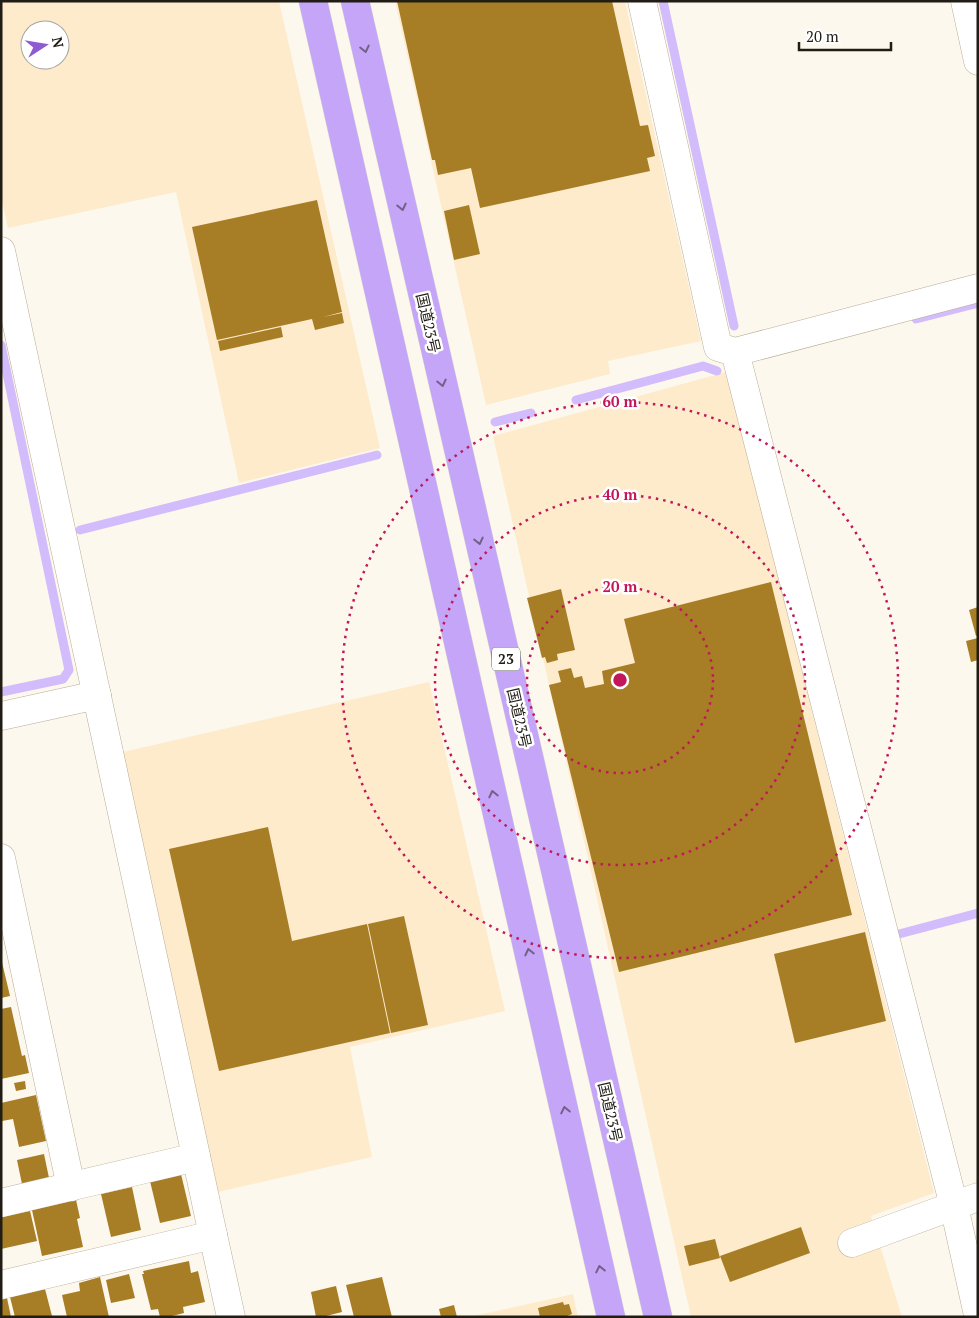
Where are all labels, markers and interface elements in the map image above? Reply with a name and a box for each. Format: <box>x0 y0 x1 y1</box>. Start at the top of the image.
north arrow <box>20 20 70 70</box>
scale bar <box>799 20 892 52</box>
text: 20 m <box>806 26 839 46</box>
text: N <box>48 35 69 50</box>
one-way arrow <box>359 44 370 53</box>
one-way arrow <box>396 203 407 212</box>
street label: 国道23号 <box>412 291 446 355</box>
one-way arrow <box>436 378 447 387</box>
text: 60 m <box>603 391 638 411</box>
text: 40 m <box>603 484 638 504</box>
one-way arrow <box>473 536 484 545</box>
text: 20 m <box>603 576 638 596</box>
road number: 23 <box>492 648 520 671</box>
centre of rings <box>611 671 629 689</box>
street label: 国道23号 <box>503 686 537 750</box>
one-way arrow <box>488 789 499 798</box>
one-way arrow <box>524 948 535 956</box>
street label: 国道23号 <box>594 1080 628 1144</box>
one-way arrow <box>560 1106 571 1115</box>
one-way arrow <box>595 1265 606 1274</box>

